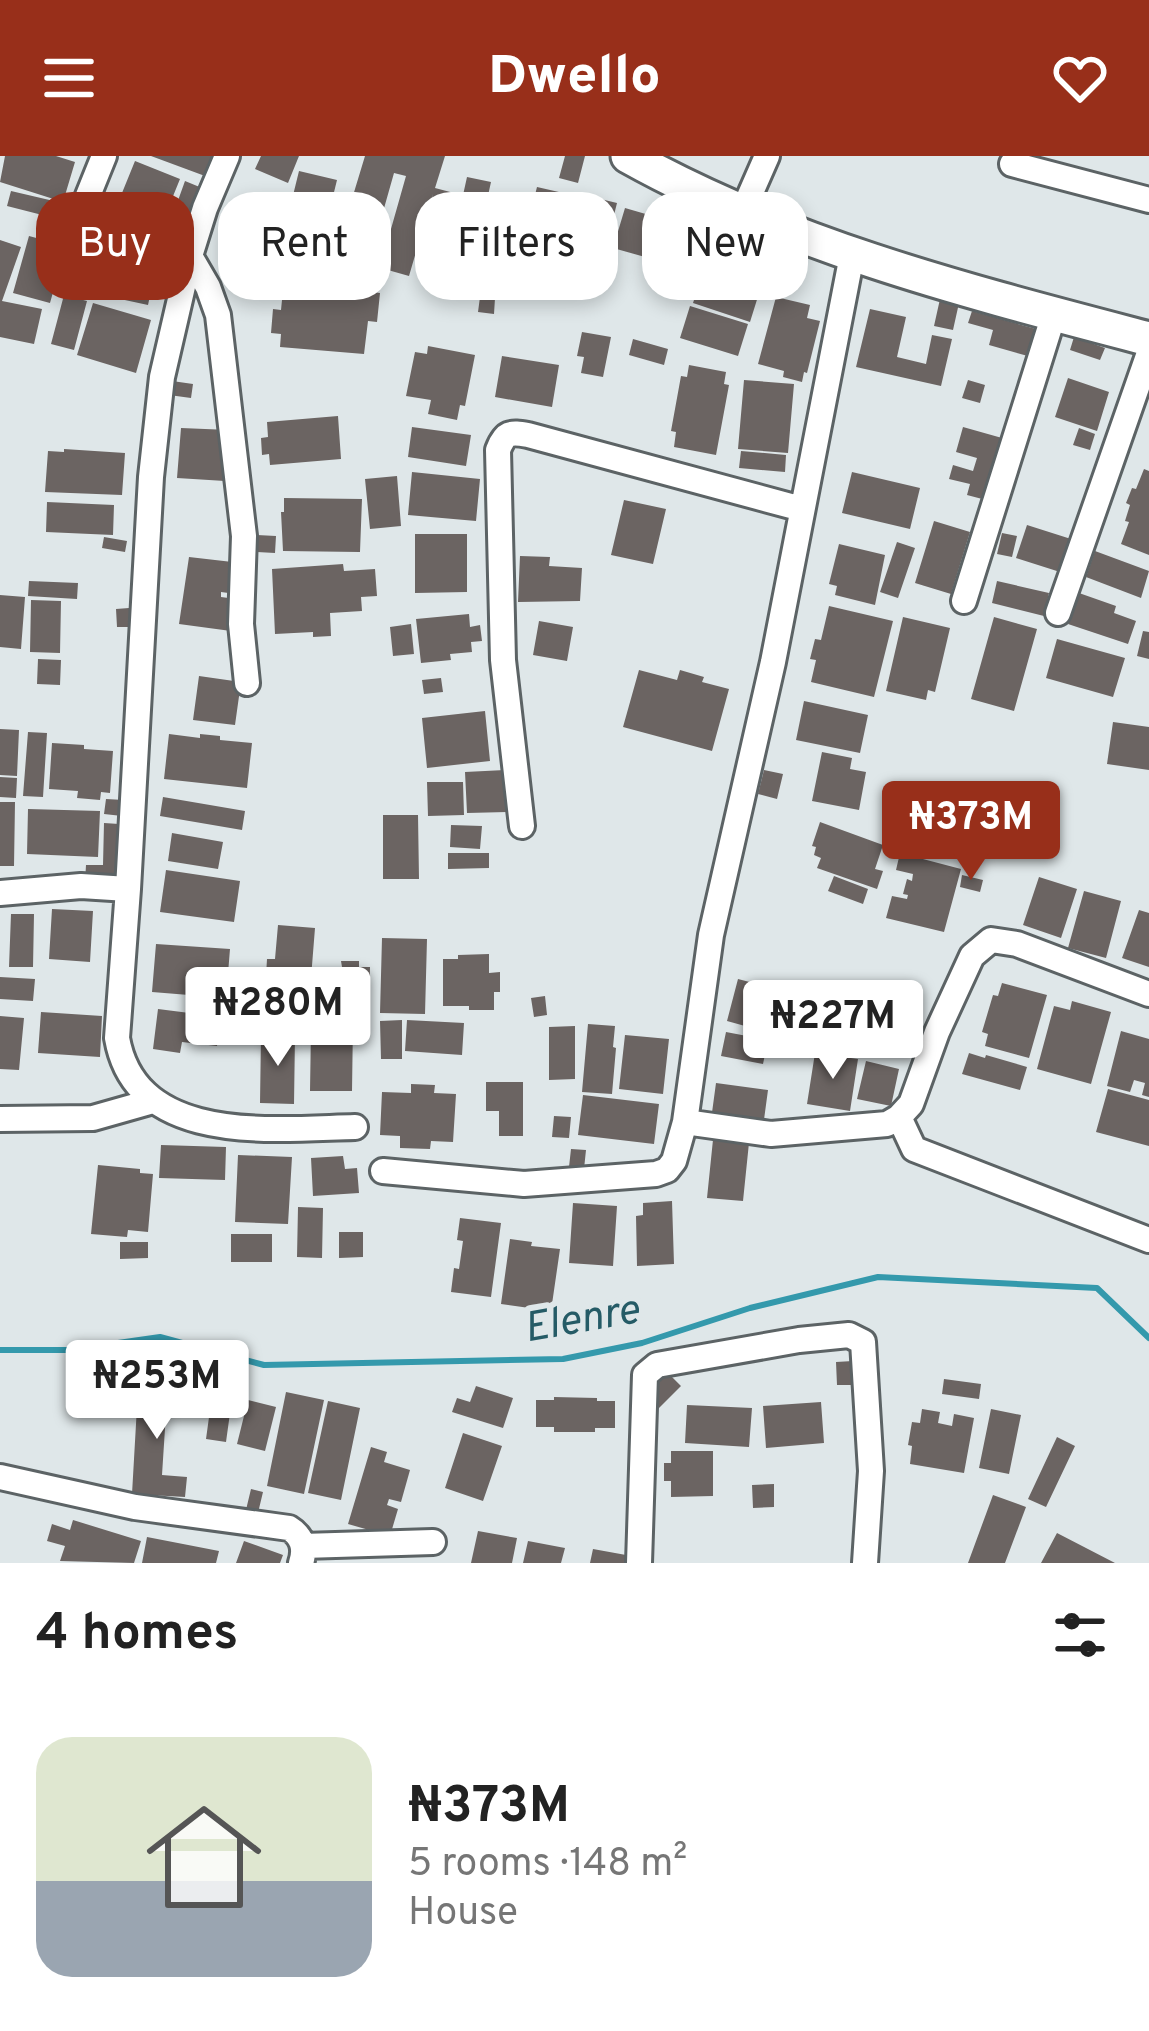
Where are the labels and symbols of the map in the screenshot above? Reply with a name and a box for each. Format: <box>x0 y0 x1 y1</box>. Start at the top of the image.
pin: ₦373M <box>887 781 1055 883</box>
pin: ₦280M <box>194 967 362 1069</box>
pin: ₦227M <box>749 980 917 1082</box>
water label: Elenre <box>520 1285 645 1358</box>
pin: ₦253M <box>73 1340 241 1442</box>

